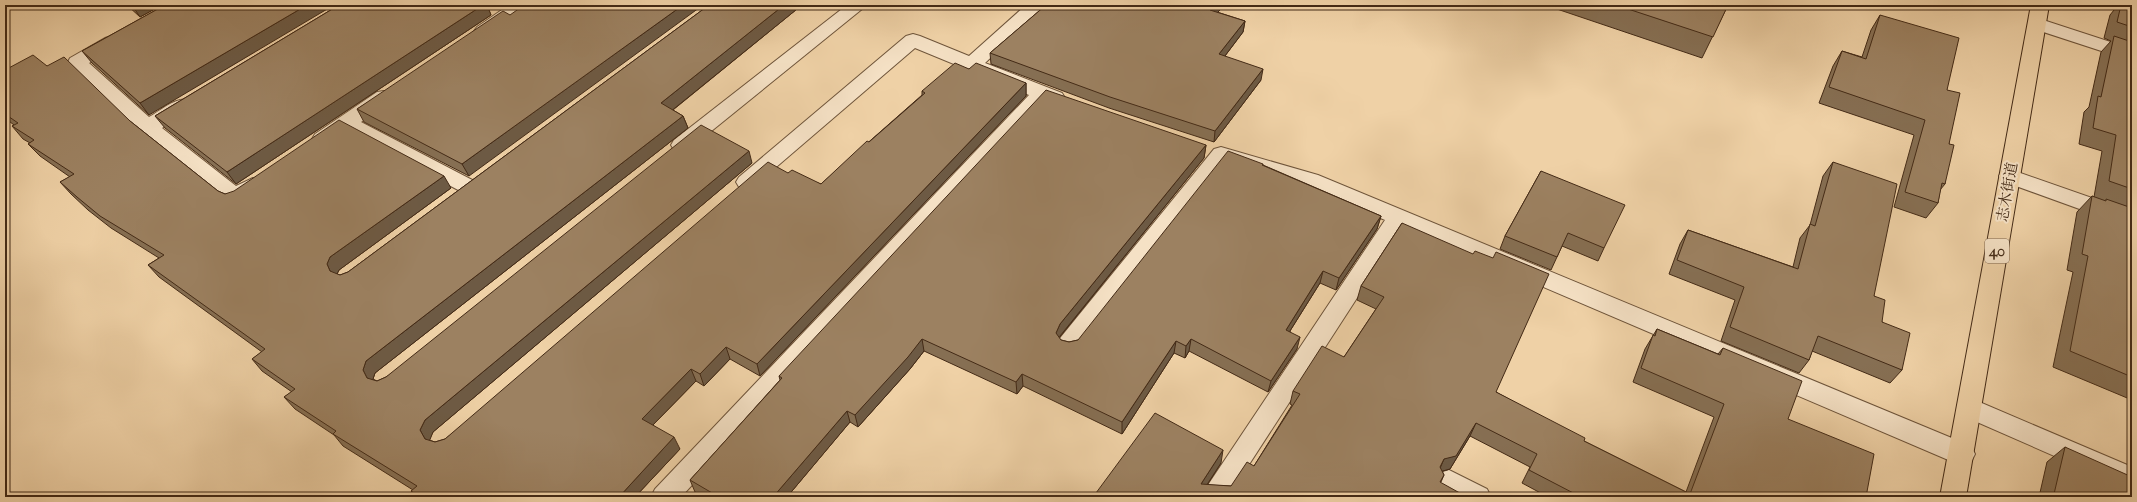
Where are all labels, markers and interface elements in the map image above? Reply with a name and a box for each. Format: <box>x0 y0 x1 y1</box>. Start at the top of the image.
street label: 志木街道 <box>1993 161 2021 223</box>
road number: 40 <box>1985 239 2009 263</box>

